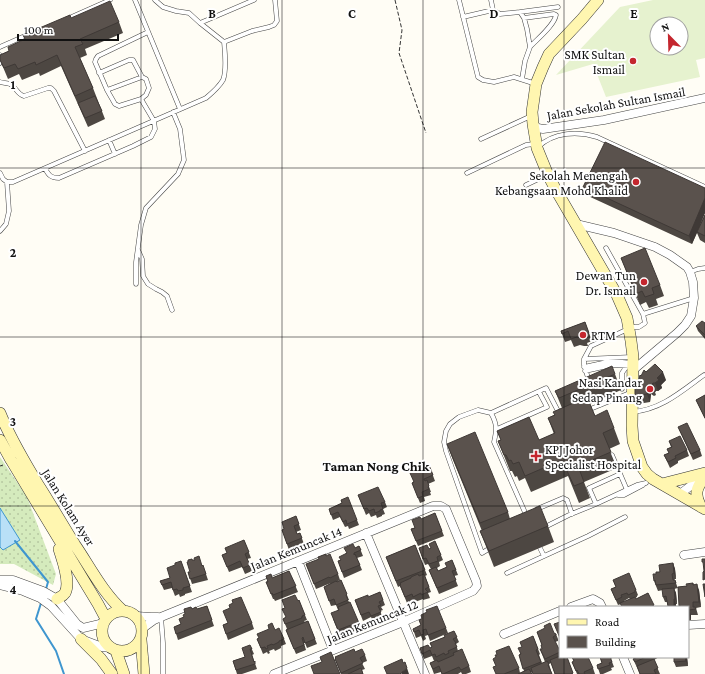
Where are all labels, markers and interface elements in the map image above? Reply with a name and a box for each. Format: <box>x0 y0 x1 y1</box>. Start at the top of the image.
text: B <box>208 6 216 21</box>
text: C <box>348 6 356 21</box>
text: D <box>490 6 499 21</box>
text: E <box>630 6 638 21</box>
scale bar <box>18 16 118 42</box>
north arrow <box>649 16 689 56</box>
text: N <box>659 20 671 34</box>
text: 100 m <box>24 23 54 37</box>
place label: SMK Sultan Ismail <box>565 47 626 77</box>
marker: SMK Sultan Ismail <box>628 56 638 66</box>
text: 1 <box>11 77 16 92</box>
street label: Jalan Sekolah Sultan Ismail <box>545 84 687 123</box>
place label: Sekolah Menengah Kebangsaan Mohd Khalid <box>495 168 628 198</box>
marker: Sekolah Menengah Kebangsaan Mohd Khalid <box>631 177 641 187</box>
text: 2 <box>10 245 17 260</box>
place label: Dewan Tun Dr. Ismail <box>576 268 637 298</box>
marker: Dewan Tun Dr. Ismail <box>639 277 649 287</box>
place label: RTM <box>591 328 616 343</box>
marker: RTM <box>578 330 588 340</box>
place label: Nasi Kandar Sedap Pinang <box>572 375 643 405</box>
marker: Nasi Kandar Sedap Pinang <box>645 384 655 394</box>
text: 3 <box>10 414 16 429</box>
place label: KPJ Johor Specialist Hospital <box>545 442 642 472</box>
marker: KPJ Johor Specialist Hospital <box>530 450 542 462</box>
district label: Taman Nong Chik <box>323 458 430 474</box>
street label: Jalan Kolam Ayer <box>38 465 98 549</box>
street label: Jalan Kemuncak 14 <box>247 523 344 574</box>
text: 4 <box>9 582 17 597</box>
street label: Jalan Kemuncak 12 <box>324 596 420 647</box>
legend <box>559 606 689 658</box>
text: Road <box>595 615 620 629</box>
text: Building <box>595 635 636 649</box>

